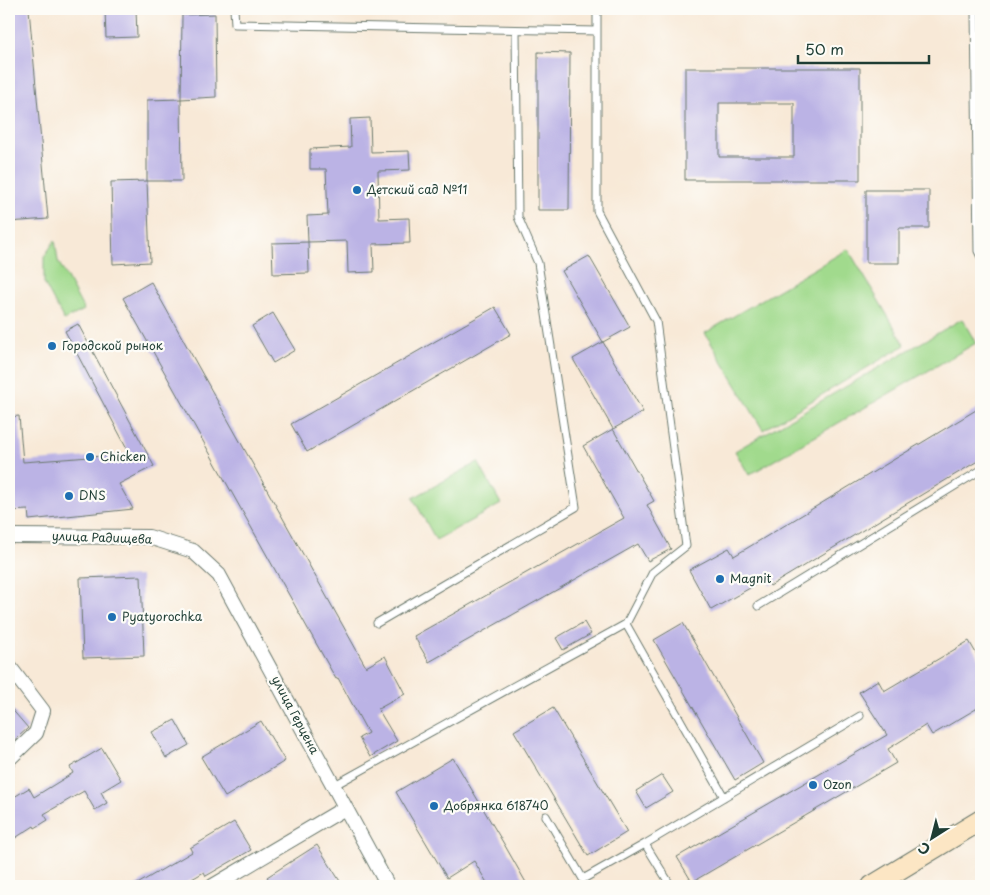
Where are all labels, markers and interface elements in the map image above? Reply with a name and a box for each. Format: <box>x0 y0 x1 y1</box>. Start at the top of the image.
scale bar <box>798 32 929 64</box>
text: 50 m <box>805 37 844 60</box>
place label: Детский сад №11 <box>366 180 467 198</box>
marker: Детский сад №11 <box>351 184 363 196</box>
place label: Городской рынок <box>62 336 164 354</box>
marker: Городской рынок <box>46 340 58 352</box>
place label: Chicken <box>100 447 146 465</box>
marker: Chicken <box>84 451 96 463</box>
place label: DNS <box>79 486 106 504</box>
marker: DNS <box>63 490 75 502</box>
street label: улица Радищева <box>52 526 153 548</box>
place label: Magnit <box>730 569 772 587</box>
marker: Magnit <box>714 573 726 585</box>
place label: Pyatyorochka <box>122 607 203 625</box>
marker: Pyatyorochka <box>106 611 118 623</box>
street label: улица Герцена <box>268 672 324 757</box>
place label: Ozon <box>823 775 852 793</box>
marker: Ozon <box>807 779 819 791</box>
place label: Добрянка 618740 <box>443 796 549 814</box>
marker: Добрянка 618740 <box>428 800 440 812</box>
north arrow <box>908 812 958 862</box>
text: С <box>914 837 934 861</box>

